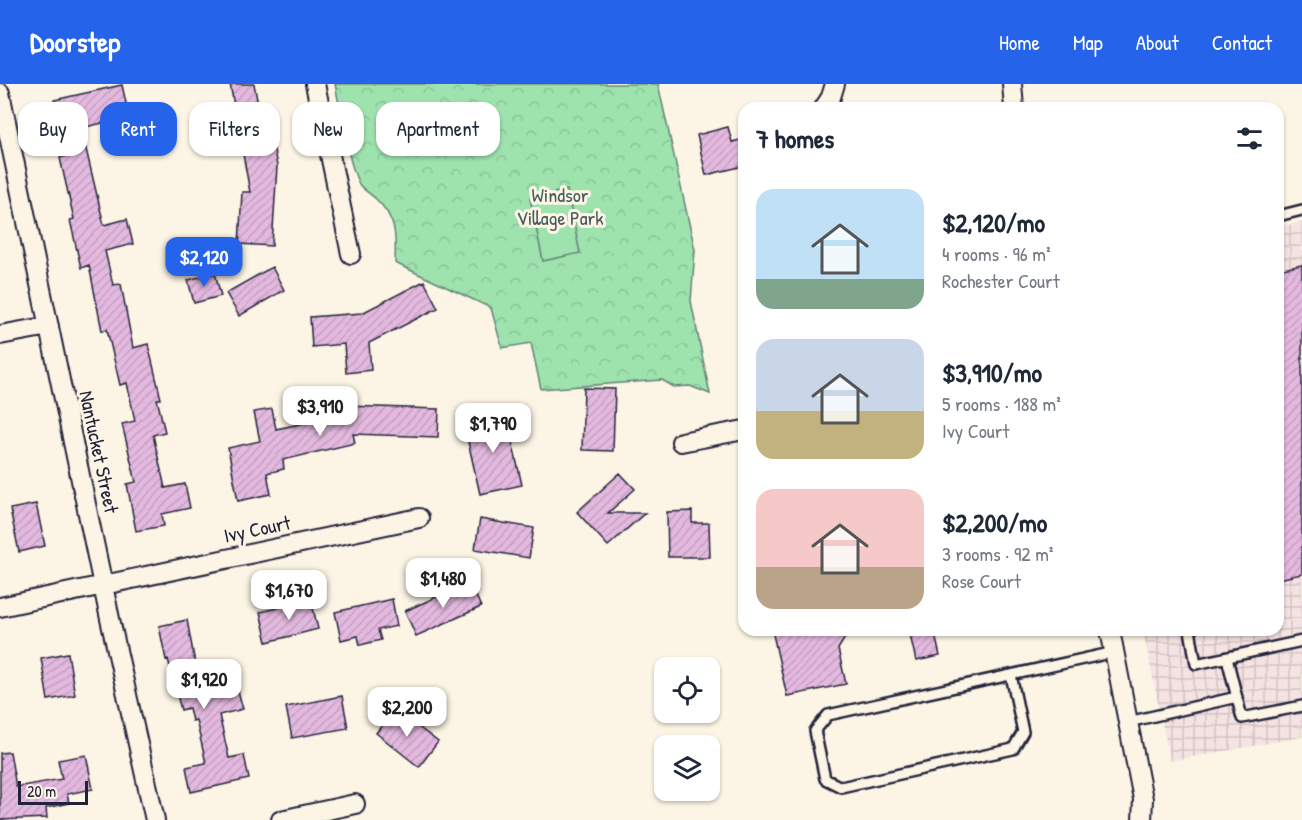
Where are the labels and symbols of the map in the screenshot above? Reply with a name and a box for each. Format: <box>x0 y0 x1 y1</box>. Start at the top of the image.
park label: Windsor Village Park <box>516 181 604 231</box>
pin: $2,120 <box>155 237 253 288</box>
pin: $3,910 <box>271 386 369 437</box>
street label: Nantucket Street <box>73 388 126 517</box>
pin: $1,790 <box>444 403 542 454</box>
street label: Ivy Court <box>221 508 294 549</box>
pin: $1,480 <box>394 558 492 609</box>
pin: $1,670 <box>240 570 338 621</box>
pin: $1,920 <box>155 659 253 710</box>
pin: $2,200 <box>358 687 456 738</box>
scale bar <box>18 778 88 806</box>

